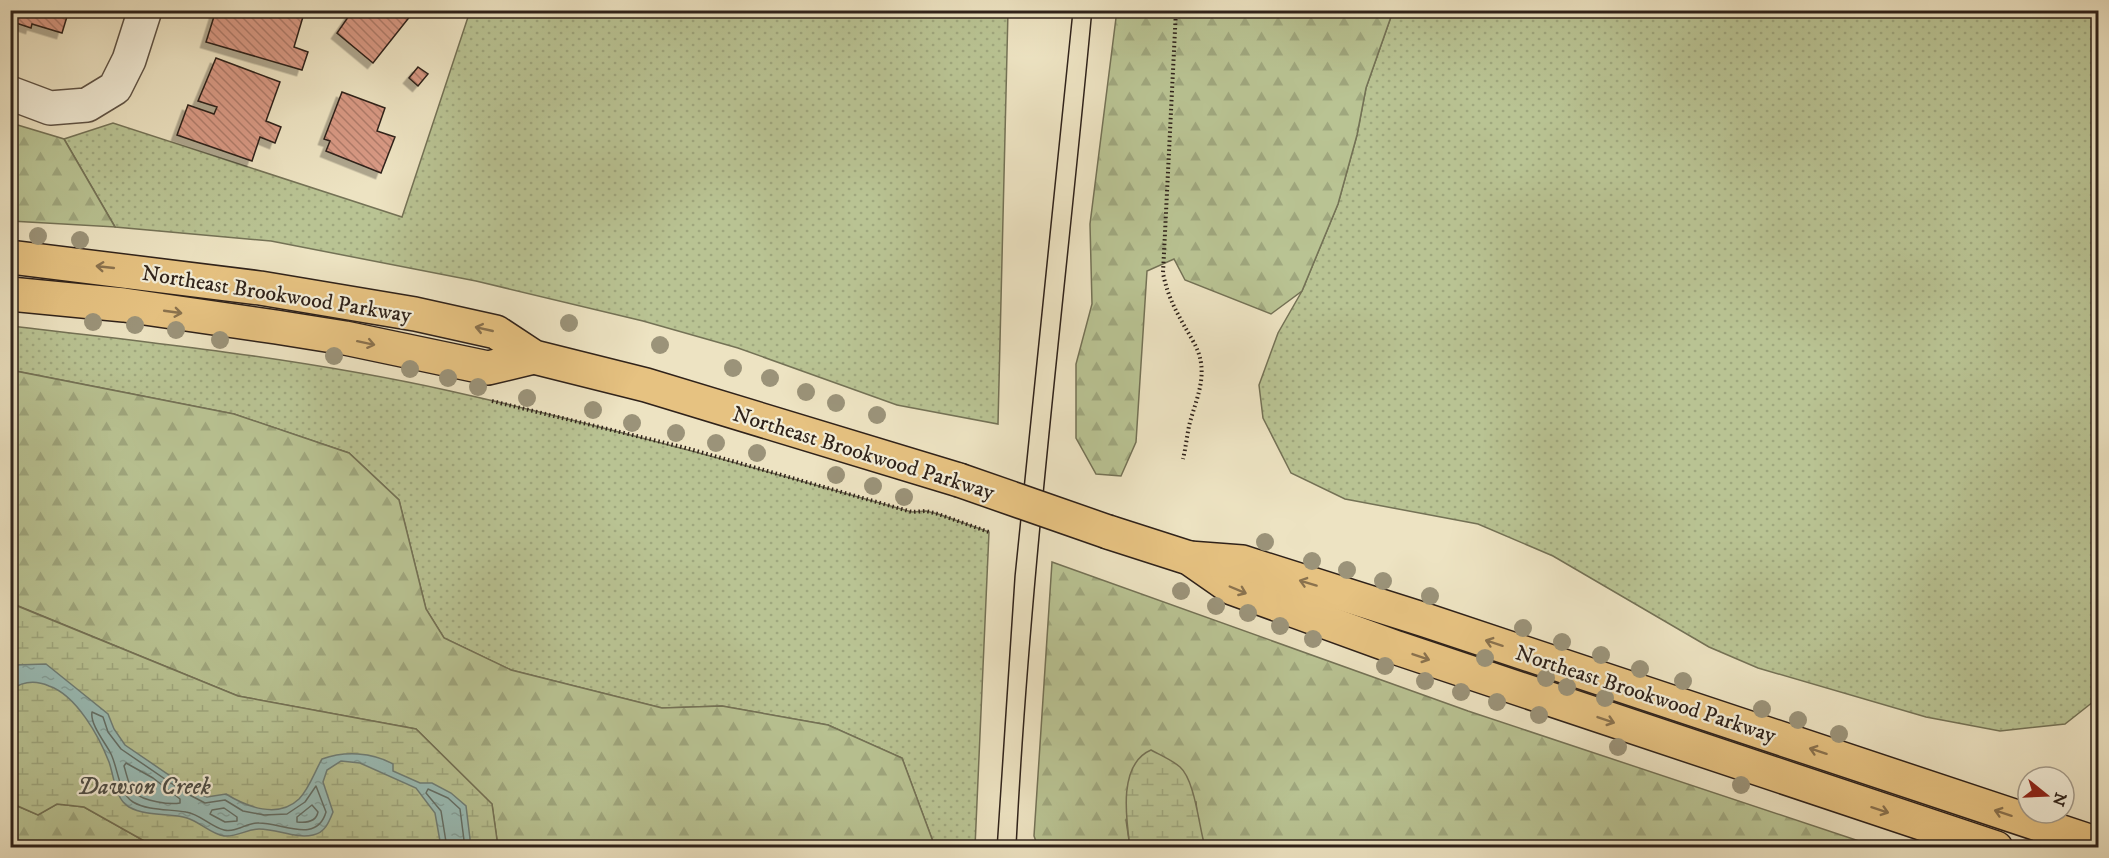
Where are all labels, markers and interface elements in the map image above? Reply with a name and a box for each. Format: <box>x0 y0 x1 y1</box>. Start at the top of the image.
street label: Northeast Brookwood Parkway <box>140 260 414 329</box>
one-way arrow <box>95 261 115 272</box>
one-way arrow <box>163 307 182 318</box>
one-way arrow <box>474 323 494 334</box>
one-way arrow <box>356 337 375 349</box>
street label: Northeast Brookwood Parkway <box>729 401 998 506</box>
one-way arrow <box>1299 577 1318 588</box>
one-way arrow <box>1229 585 1247 596</box>
one-way arrow <box>1485 636 1504 647</box>
street label: Northeast Brookwood Parkway <box>1512 639 1780 750</box>
one-way arrow <box>1412 652 1430 663</box>
one-way arrow <box>1596 715 1615 726</box>
one-way arrow <box>1809 745 1828 756</box>
north arrow <box>2016 765 2076 825</box>
water label: Dawson Creek <box>77 772 211 802</box>
text: N <box>2048 790 2071 809</box>
one-way arrow <box>1870 806 1889 817</box>
one-way arrow <box>1994 806 2013 817</box>

